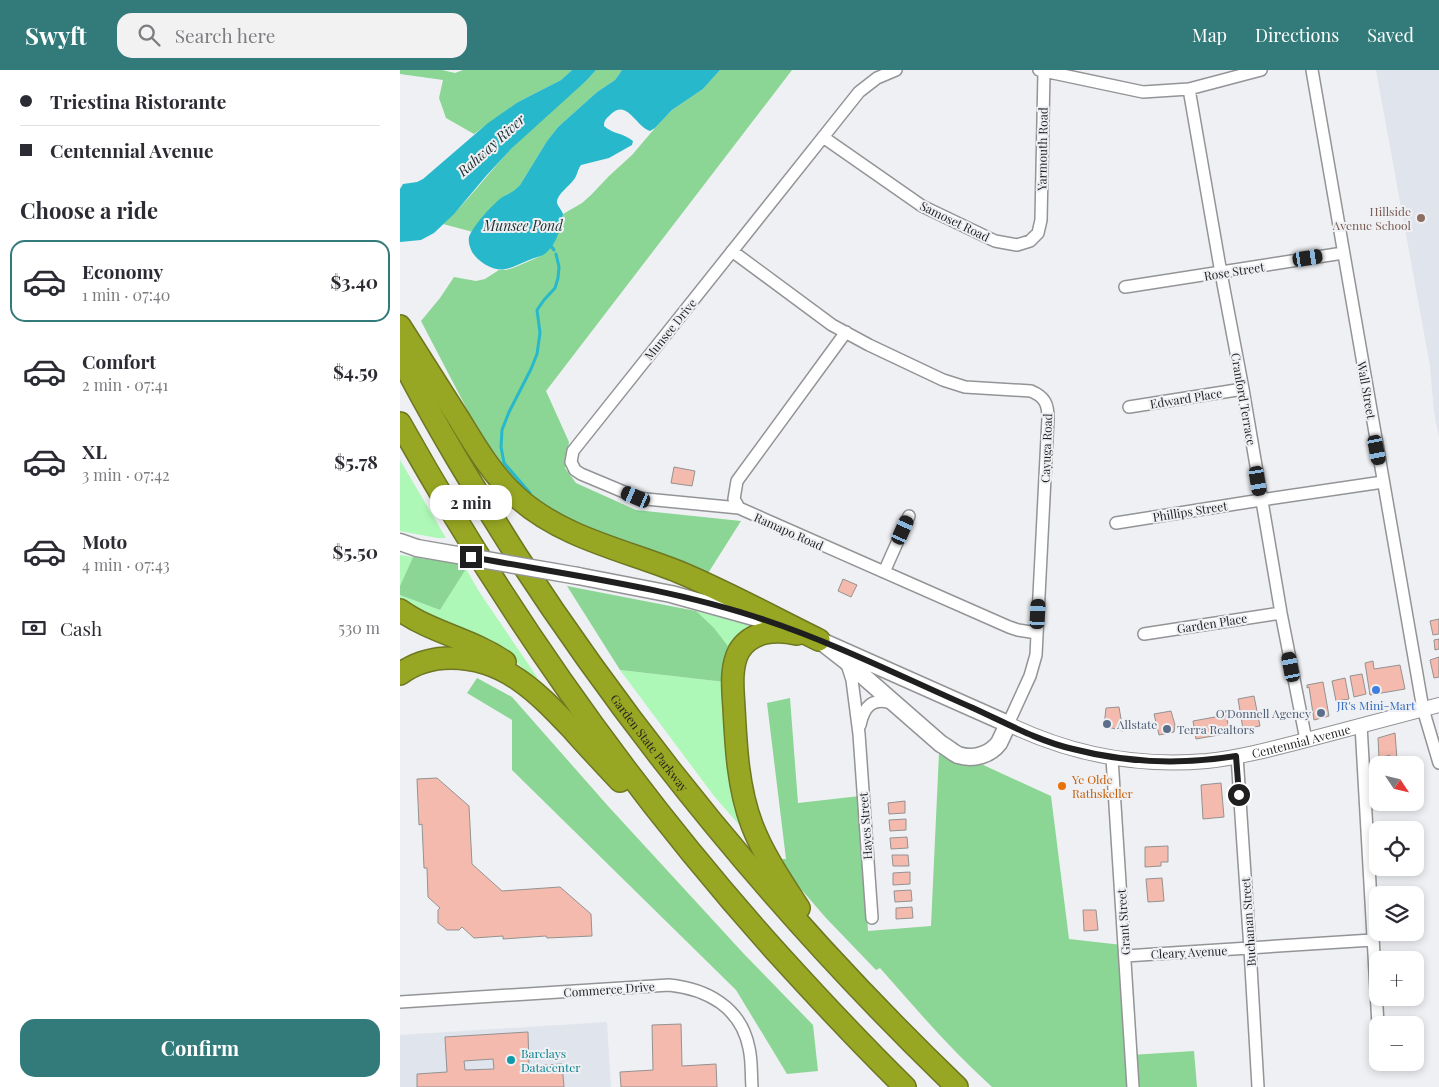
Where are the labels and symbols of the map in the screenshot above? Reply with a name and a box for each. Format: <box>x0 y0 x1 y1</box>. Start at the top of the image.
street label: Yarmouth Road <box>1033 107 1051 192</box>
water label: Rahway River <box>453 109 529 181</box>
street label: Samoset Road <box>918 197 992 245</box>
place label: Hillside Avenue School <box>1332 203 1412 233</box>
marker: Hillside Avenue School <box>1415 212 1427 224</box>
water label: Munsee Pond <box>482 216 563 235</box>
car <box>1292 248 1323 268</box>
street label: Rose Street <box>1203 258 1266 284</box>
street label: Munsee Drive <box>640 295 700 363</box>
street label: Cranford Terrace <box>1228 352 1260 446</box>
street label: Wall Street <box>1354 359 1380 421</box>
street label: Edward Place <box>1149 384 1223 412</box>
street label: Cayuga Road <box>1037 413 1055 483</box>
car <box>1366 434 1387 466</box>
car <box>1248 465 1267 497</box>
callout: 2 min <box>430 484 512 520</box>
car <box>619 484 652 510</box>
street label: Phillips Street <box>1152 497 1229 525</box>
street label: Ramapo Road <box>752 509 826 553</box>
car <box>890 513 915 547</box>
route end <box>460 546 482 568</box>
car <box>1029 599 1046 629</box>
street label: Garden Place <box>1176 610 1248 636</box>
car <box>1280 651 1301 683</box>
marker: JR's Mini-Mart <box>1370 684 1382 696</box>
street label: Garden State Parkway <box>607 691 692 795</box>
place label: JR's Mini-Mart <box>1336 697 1416 713</box>
place label: O'Donnell Agency <box>1216 705 1311 721</box>
marker: O'Donnell Agency <box>1315 707 1327 719</box>
place label: Allstate <box>1116 716 1157 732</box>
marker: Allstate <box>1101 718 1113 730</box>
place label: Terra Realtors <box>1177 721 1254 737</box>
street label: Centennial Avenue <box>1250 721 1352 761</box>
marker: Terra Realtors <box>1161 723 1173 735</box>
north arrow <box>1369 756 1424 811</box>
place label: Ye Olde Rathskeller <box>1071 771 1134 801</box>
marker: Ye Olde Rathskeller <box>1056 780 1068 792</box>
route start <box>1228 784 1250 806</box>
street label: Hayes Street <box>855 791 875 860</box>
street label: Buchanan Street <box>1237 876 1259 967</box>
street label: Grant Street <box>1113 888 1133 956</box>
street label: Cleary Avenue <box>1150 942 1228 962</box>
street label: Commerce Drive <box>563 978 655 1000</box>
place label: Barclays Datacenter <box>521 1045 581 1075</box>
marker: Barclays Datacenter <box>505 1054 517 1066</box>

